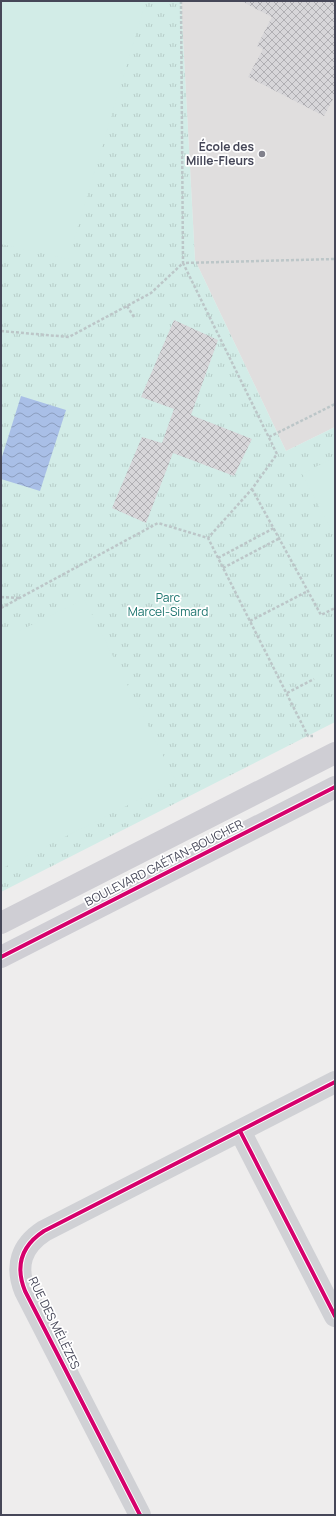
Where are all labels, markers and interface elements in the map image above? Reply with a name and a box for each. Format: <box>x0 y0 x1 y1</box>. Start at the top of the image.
place label: École des Mille-Fleurs <box>186 138 255 169</box>
marker: École des Mille-Fleurs <box>257 149 267 159</box>
park label: Parc Marcel-Simard <box>128 589 208 620</box>
street label: BOULEVARD GAÉTAN-BOUCHER <box>82 815 246 910</box>
street label: RUE DES MÉLÈZES <box>25 1274 84 1372</box>

